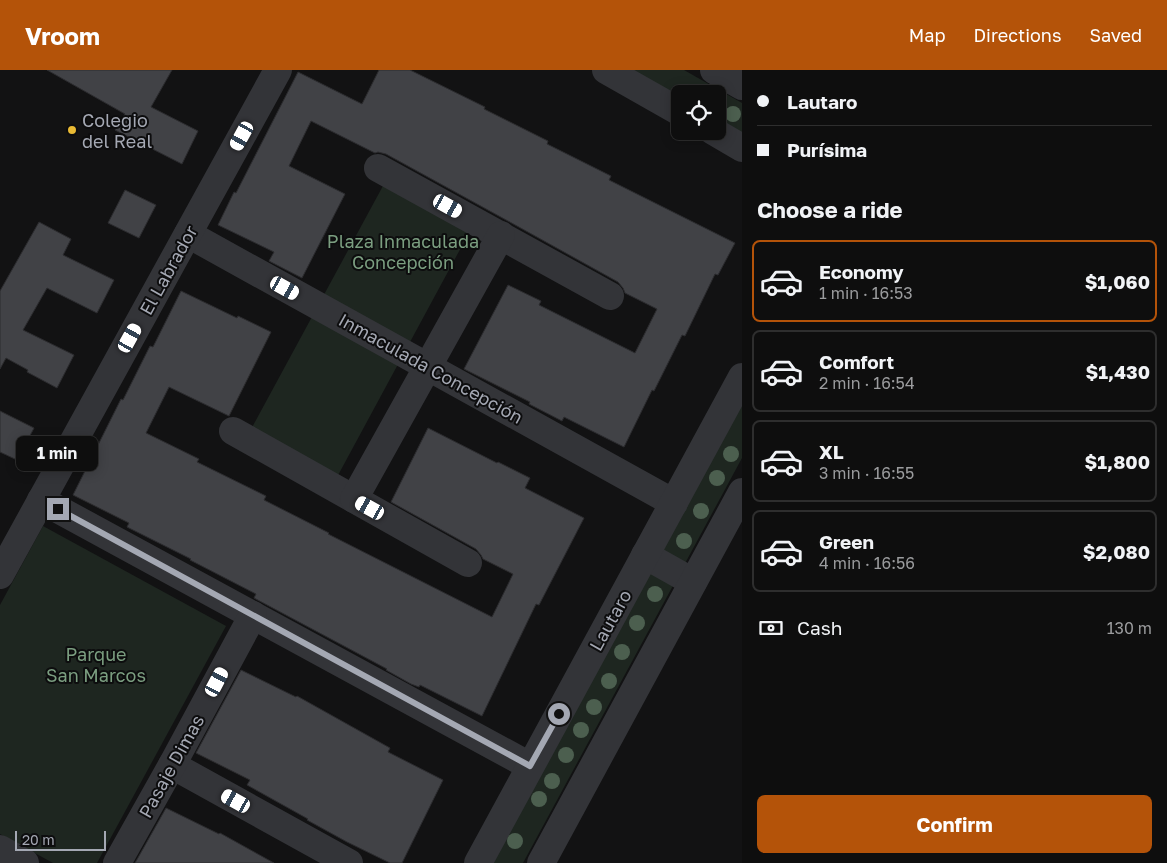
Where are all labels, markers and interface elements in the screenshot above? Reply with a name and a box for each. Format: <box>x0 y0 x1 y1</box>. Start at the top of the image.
text: Vroom <box>25 21 100 50</box>
text: Map <box>909 24 945 46</box>
text: Directions <box>973 24 1061 46</box>
text: Saved <box>1089 24 1142 46</box>
map controls <box>671 85 726 140</box>
button: locate <box>671 85 726 140</box>
text: Lautaro <box>787 90 858 113</box>
place label: Colegio del Real <box>82 109 152 152</box>
car <box>228 119 255 153</box>
marker: Colegio del Real <box>66 124 78 136</box>
text: Purísima <box>787 138 867 161</box>
car <box>431 192 464 220</box>
text: Choose a ride <box>757 196 903 223</box>
street label: El Labrador <box>134 221 202 319</box>
park label: Plaza Inmaculada Concepción <box>327 230 479 273</box>
icon: car <box>759 259 804 304</box>
text: Economy <box>819 260 904 283</box>
text: $1,060 <box>1085 270 1150 293</box>
car <box>268 274 301 302</box>
text: 1 min · 16:53 <box>819 283 913 303</box>
street label: Inmaculada Concepción <box>335 308 527 428</box>
car <box>116 321 143 355</box>
icon: car <box>759 349 804 394</box>
text: Comfort <box>819 350 894 373</box>
text: $1,430 <box>1086 360 1150 383</box>
text: 2 min · 16:54 <box>819 373 915 393</box>
callout: 1 min <box>17 436 99 472</box>
icon: car <box>759 439 804 484</box>
text: XL <box>819 440 844 463</box>
text: 1 min <box>37 443 77 463</box>
text: $1,800 <box>1085 450 1150 473</box>
text: 3 min · 16:55 <box>819 463 914 483</box>
car <box>353 494 386 522</box>
route end <box>47 498 69 520</box>
icon: car <box>759 529 804 574</box>
text: Green <box>819 530 874 553</box>
text: $2,080 <box>1083 540 1150 563</box>
text: 4 min · 16:56 <box>819 553 915 573</box>
street label: Lautaro <box>584 586 636 654</box>
icon: cash <box>757 614 785 642</box>
text: Cash <box>797 616 842 639</box>
text: 130 m <box>1107 618 1152 638</box>
park label: Parque San Marcos <box>46 643 146 686</box>
car <box>203 665 230 699</box>
route start <box>548 703 570 725</box>
street label: Pasaje Dimas <box>134 711 208 821</box>
car <box>219 787 252 815</box>
button: Confirm <box>757 795 1152 853</box>
scale bar <box>15 828 106 851</box>
text: 20 m <box>22 831 55 848</box>

